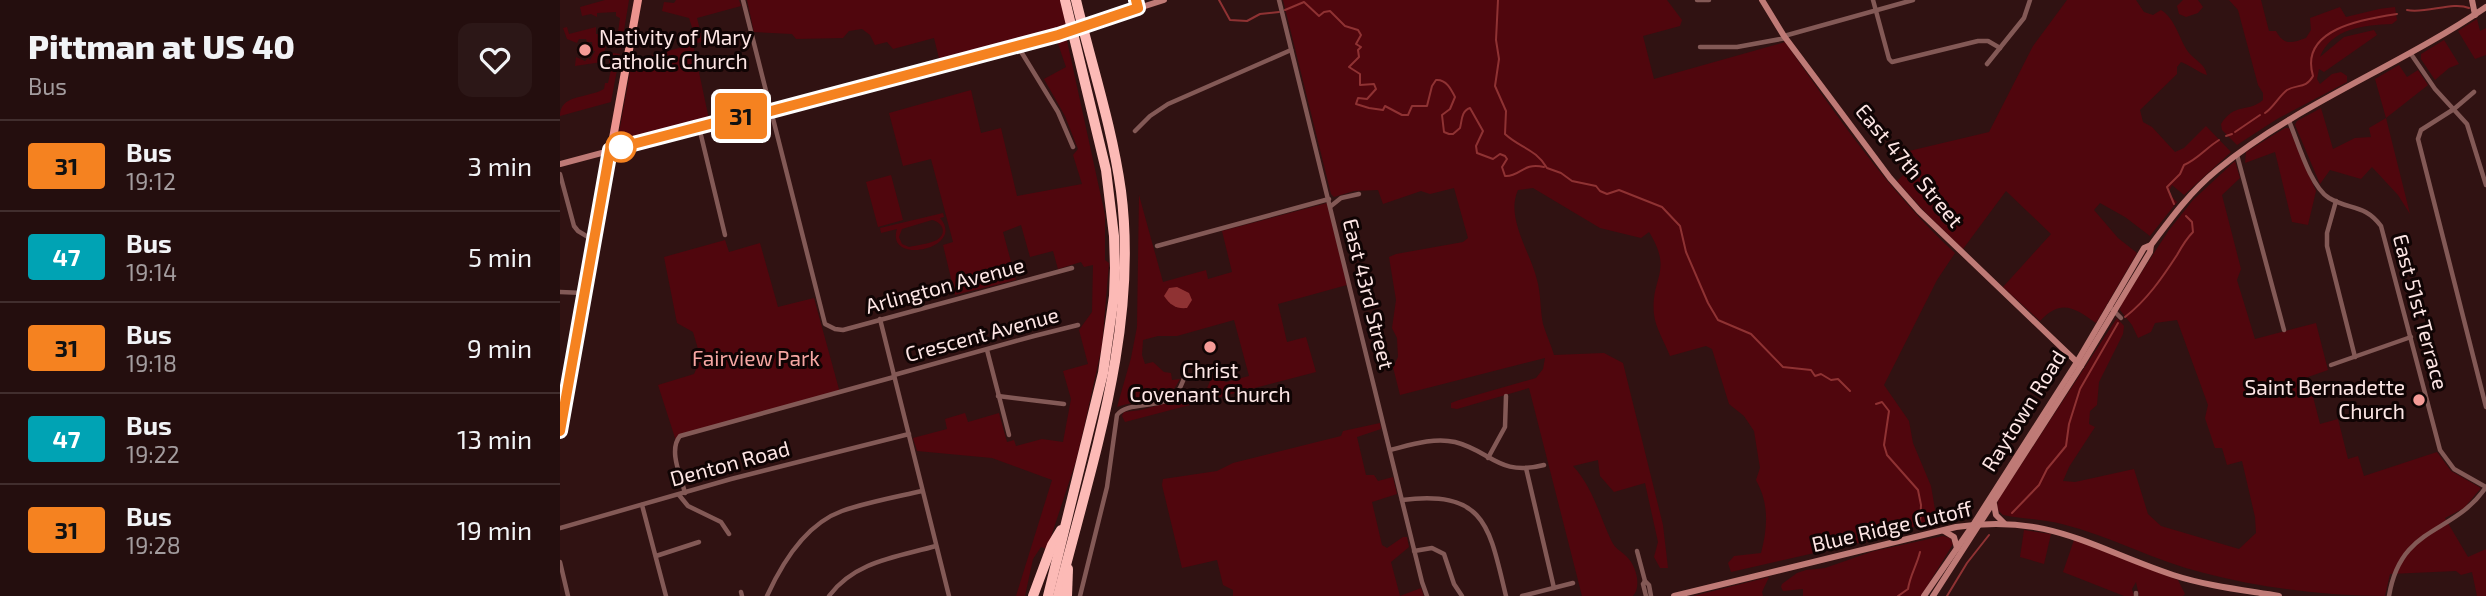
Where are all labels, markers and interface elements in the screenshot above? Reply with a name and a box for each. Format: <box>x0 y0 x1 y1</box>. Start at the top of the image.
button: heart <box>458 23 532 97</box>
place label: Nativity of Mary Catholic Church <box>599 24 752 73</box>
text: Pittman at US 40 <box>28 26 295 66</box>
marker: Nativity of Mary Catholic Church <box>577 42 593 58</box>
text: Bus <box>28 72 67 100</box>
line badge: 31 <box>710 93 772 139</box>
street label: East 47th Street <box>1851 98 1969 232</box>
text: 31 <box>729 101 753 130</box>
unlabelled marker <box>606 132 636 162</box>
text: Bus <box>126 136 172 167</box>
text: 3 min <box>467 150 532 181</box>
text: 31 <box>55 151 78 180</box>
text: 19:12 <box>126 167 176 195</box>
street label: East 43rd Street <box>1339 216 1400 372</box>
text: Bus <box>126 227 172 258</box>
street label: East 51st Terrace <box>2389 231 2454 392</box>
text: 5 min <box>468 241 532 272</box>
text: 47 <box>53 242 80 271</box>
street label: Arlington Avenue <box>862 251 1027 318</box>
text: 19:14 <box>126 258 177 286</box>
street label: Crescent Avenue <box>902 301 1061 366</box>
text: Bus <box>126 318 172 349</box>
text: 9 min <box>467 332 532 363</box>
text: 31 <box>55 333 78 362</box>
marker: Christ Covenant Church <box>1202 339 1218 355</box>
park label: Fairview Park <box>692 345 820 370</box>
street label: Raytown Road <box>1976 345 2070 475</box>
text: 19:18 <box>126 349 177 377</box>
place label: Christ Covenant Church <box>1129 357 1291 406</box>
place label: Saint Bernadette Church <box>2245 374 2405 423</box>
marker: Saint Bernadette Church <box>2411 392 2427 408</box>
text: Bus <box>126 409 172 440</box>
text: 13 min <box>457 423 532 454</box>
text: 47 <box>53 424 80 453</box>
street label: Denton Road <box>667 435 792 490</box>
text: 19:22 <box>126 440 180 468</box>
street label: Blue Ridge Cutoff <box>1809 495 1975 556</box>
text: Bus <box>126 500 172 531</box>
text: 19 min <box>457 514 532 545</box>
text: 31 <box>55 515 78 544</box>
text: 19:28 <box>126 531 181 559</box>

